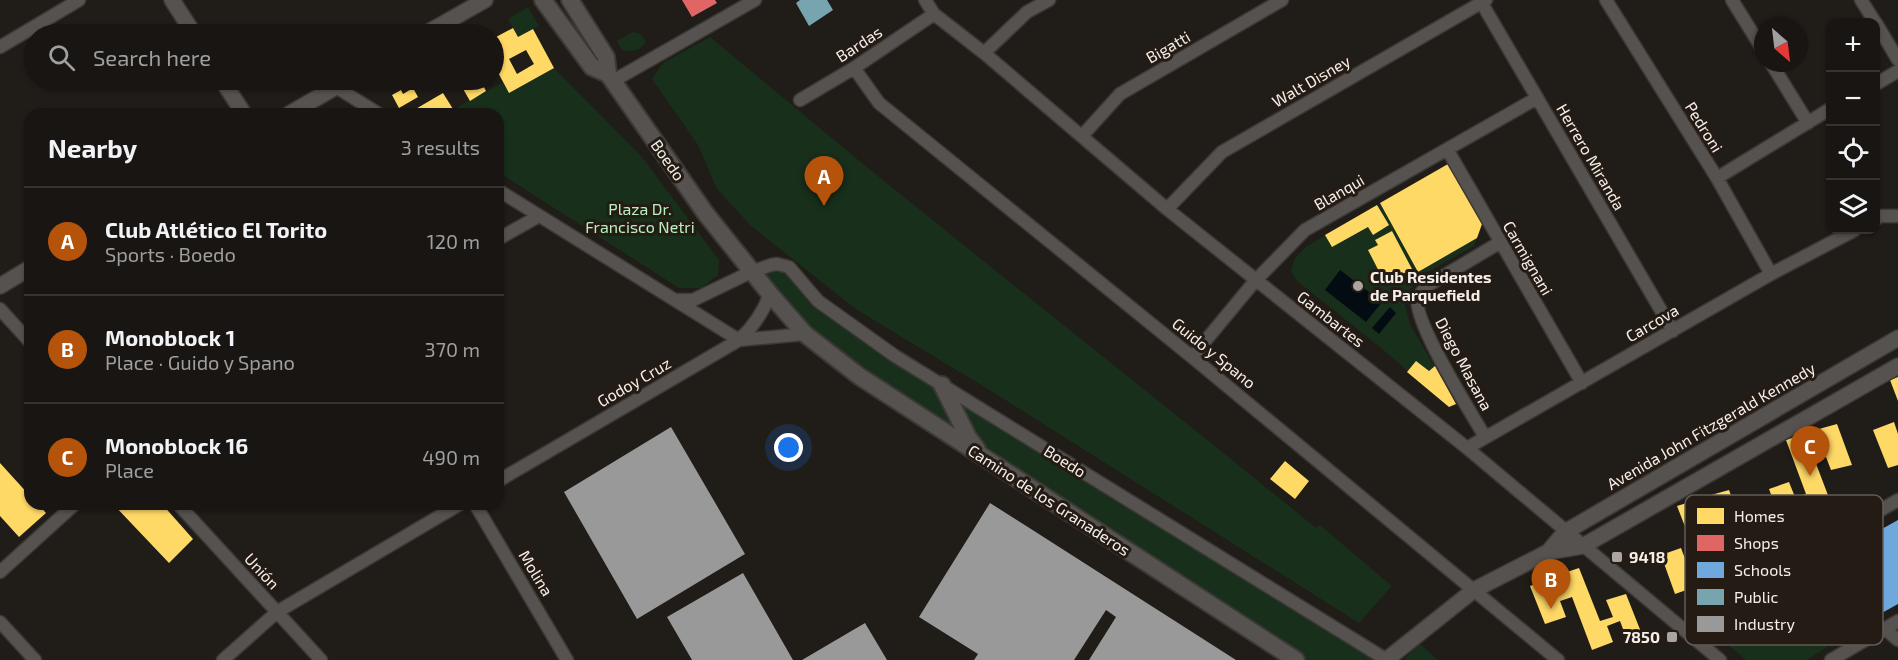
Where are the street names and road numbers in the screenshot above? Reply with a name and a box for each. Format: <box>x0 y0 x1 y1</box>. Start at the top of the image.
street label: Bardas <box>832 22 885 65</box>
street label: Bigatti <box>1142 26 1193 67</box>
street label: Walt Disney <box>1268 50 1354 111</box>
street label: Pedroni <box>1682 98 1727 155</box>
street label: Herrero Miranda <box>1553 100 1630 213</box>
street label: Boedo <box>647 135 689 184</box>
street label: Blanqui <box>1310 170 1367 214</box>
street label: Carmignani <box>1500 217 1557 298</box>
street label: Gambartes <box>1294 286 1369 351</box>
street label: Carcova <box>1622 300 1682 345</box>
street label: Guido y Spano <box>1169 313 1260 392</box>
street label: Diego Masana <box>1432 314 1497 413</box>
street label: Godoy Cruz <box>594 353 674 410</box>
street label: Avenida John Fitzgerald Kennedy <box>1603 358 1819 493</box>
street label: Camino de los Granaderos <box>965 440 1134 559</box>
street label: Boedo <box>1041 440 1090 481</box>
street label: Molina <box>515 546 557 599</box>
street label: Unión <box>241 549 284 593</box>

